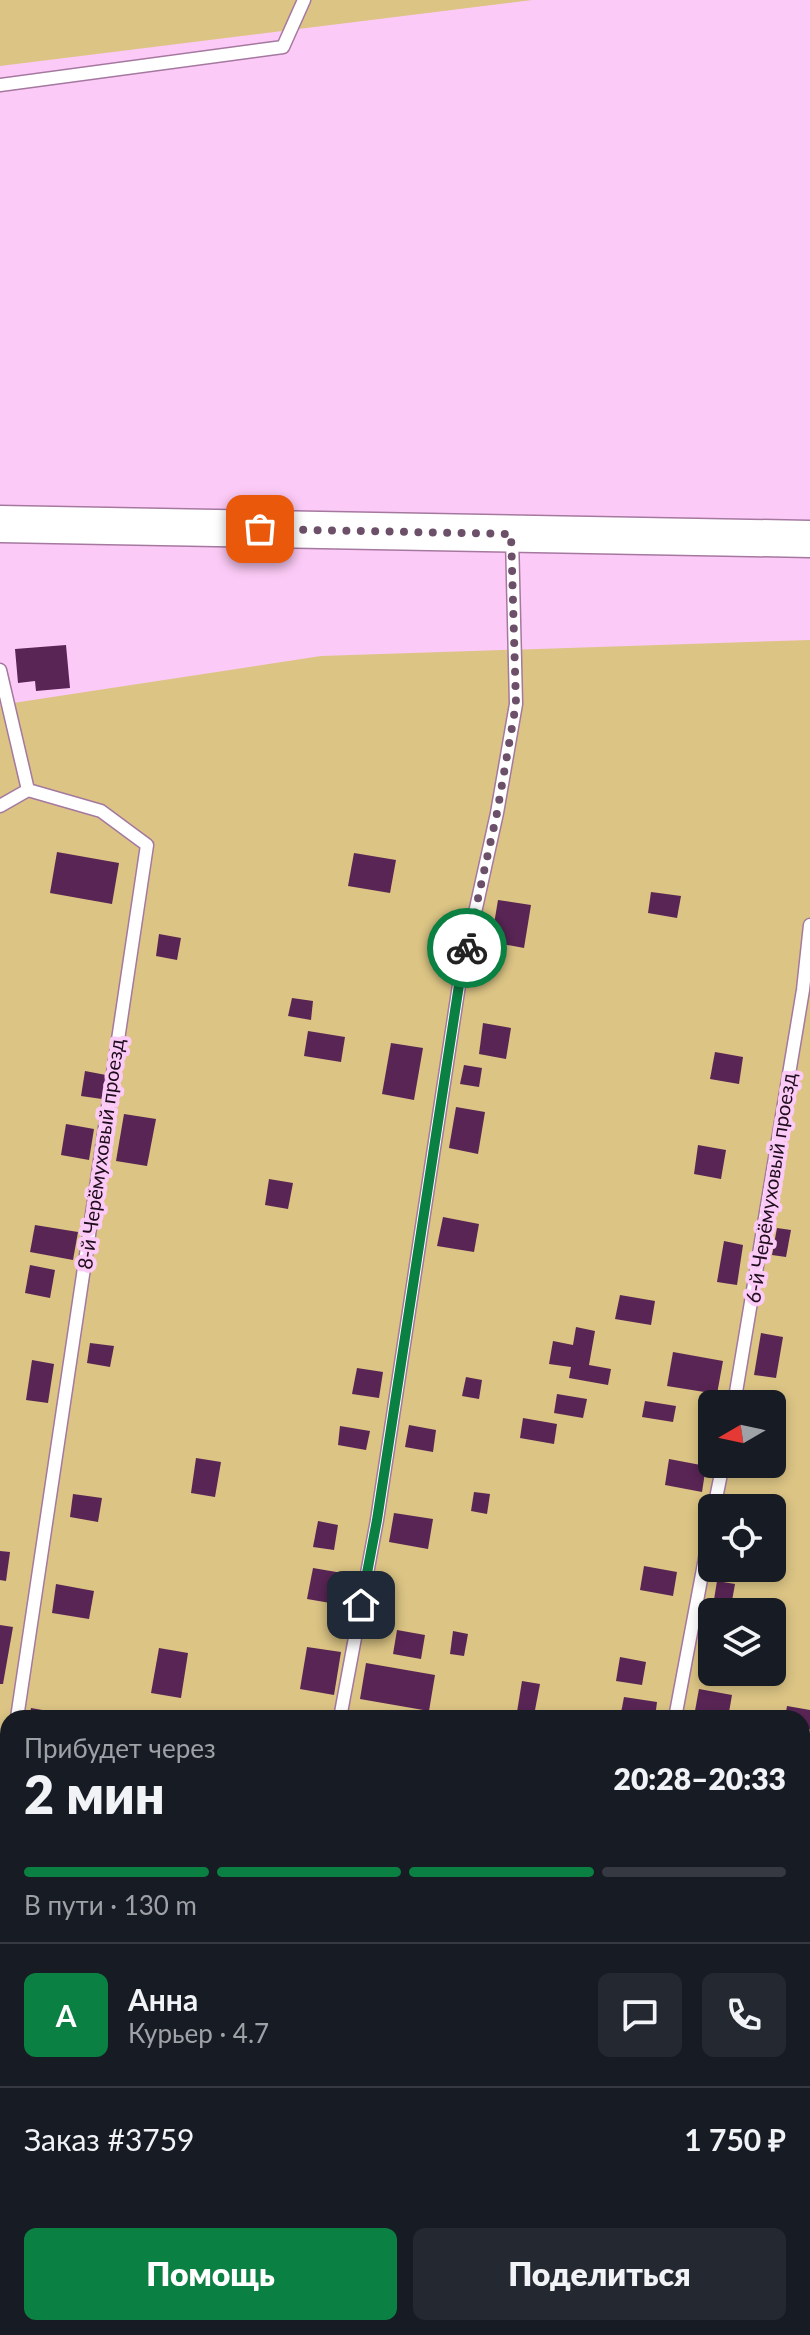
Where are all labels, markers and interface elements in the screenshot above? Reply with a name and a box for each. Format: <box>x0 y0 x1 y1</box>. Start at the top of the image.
pin <box>226 495 294 563</box>
icon: bag <box>238 507 282 551</box>
courier <box>427 908 507 988</box>
icon: bike <box>445 926 489 970</box>
street label: 8-й Черёмуховый проезд <box>72 1037 128 1271</box>
street label: 6-й Черёмуховый проезд <box>740 1071 800 1305</box>
north arrow <box>698 1390 786 1478</box>
map controls <box>698 1390 786 1686</box>
button: locate <box>698 1494 786 1582</box>
pin <box>327 1571 395 1639</box>
icon: home <box>339 1583 383 1627</box>
button: layers <box>698 1598 786 1686</box>
text: Прибудет через <box>24 1732 216 1764</box>
text: 20:28–20:33 <box>613 1760 786 1796</box>
text: 2 мин <box>24 1763 165 1825</box>
text: В пути · 130 m <box>24 1889 197 1921</box>
button: chat <box>598 1973 682 2057</box>
button: phone <box>702 1973 786 2057</box>
text: Анна <box>128 1981 198 2017</box>
text: А <box>56 1997 76 2033</box>
text: Курьер · 4.7 <box>128 2017 269 2049</box>
text: Заказ #3759 <box>24 2121 195 2157</box>
text: 1 750 ₽ <box>684 2121 786 2157</box>
button: Помощь <box>24 2228 397 2320</box>
button: Поделиться <box>413 2228 786 2320</box>

